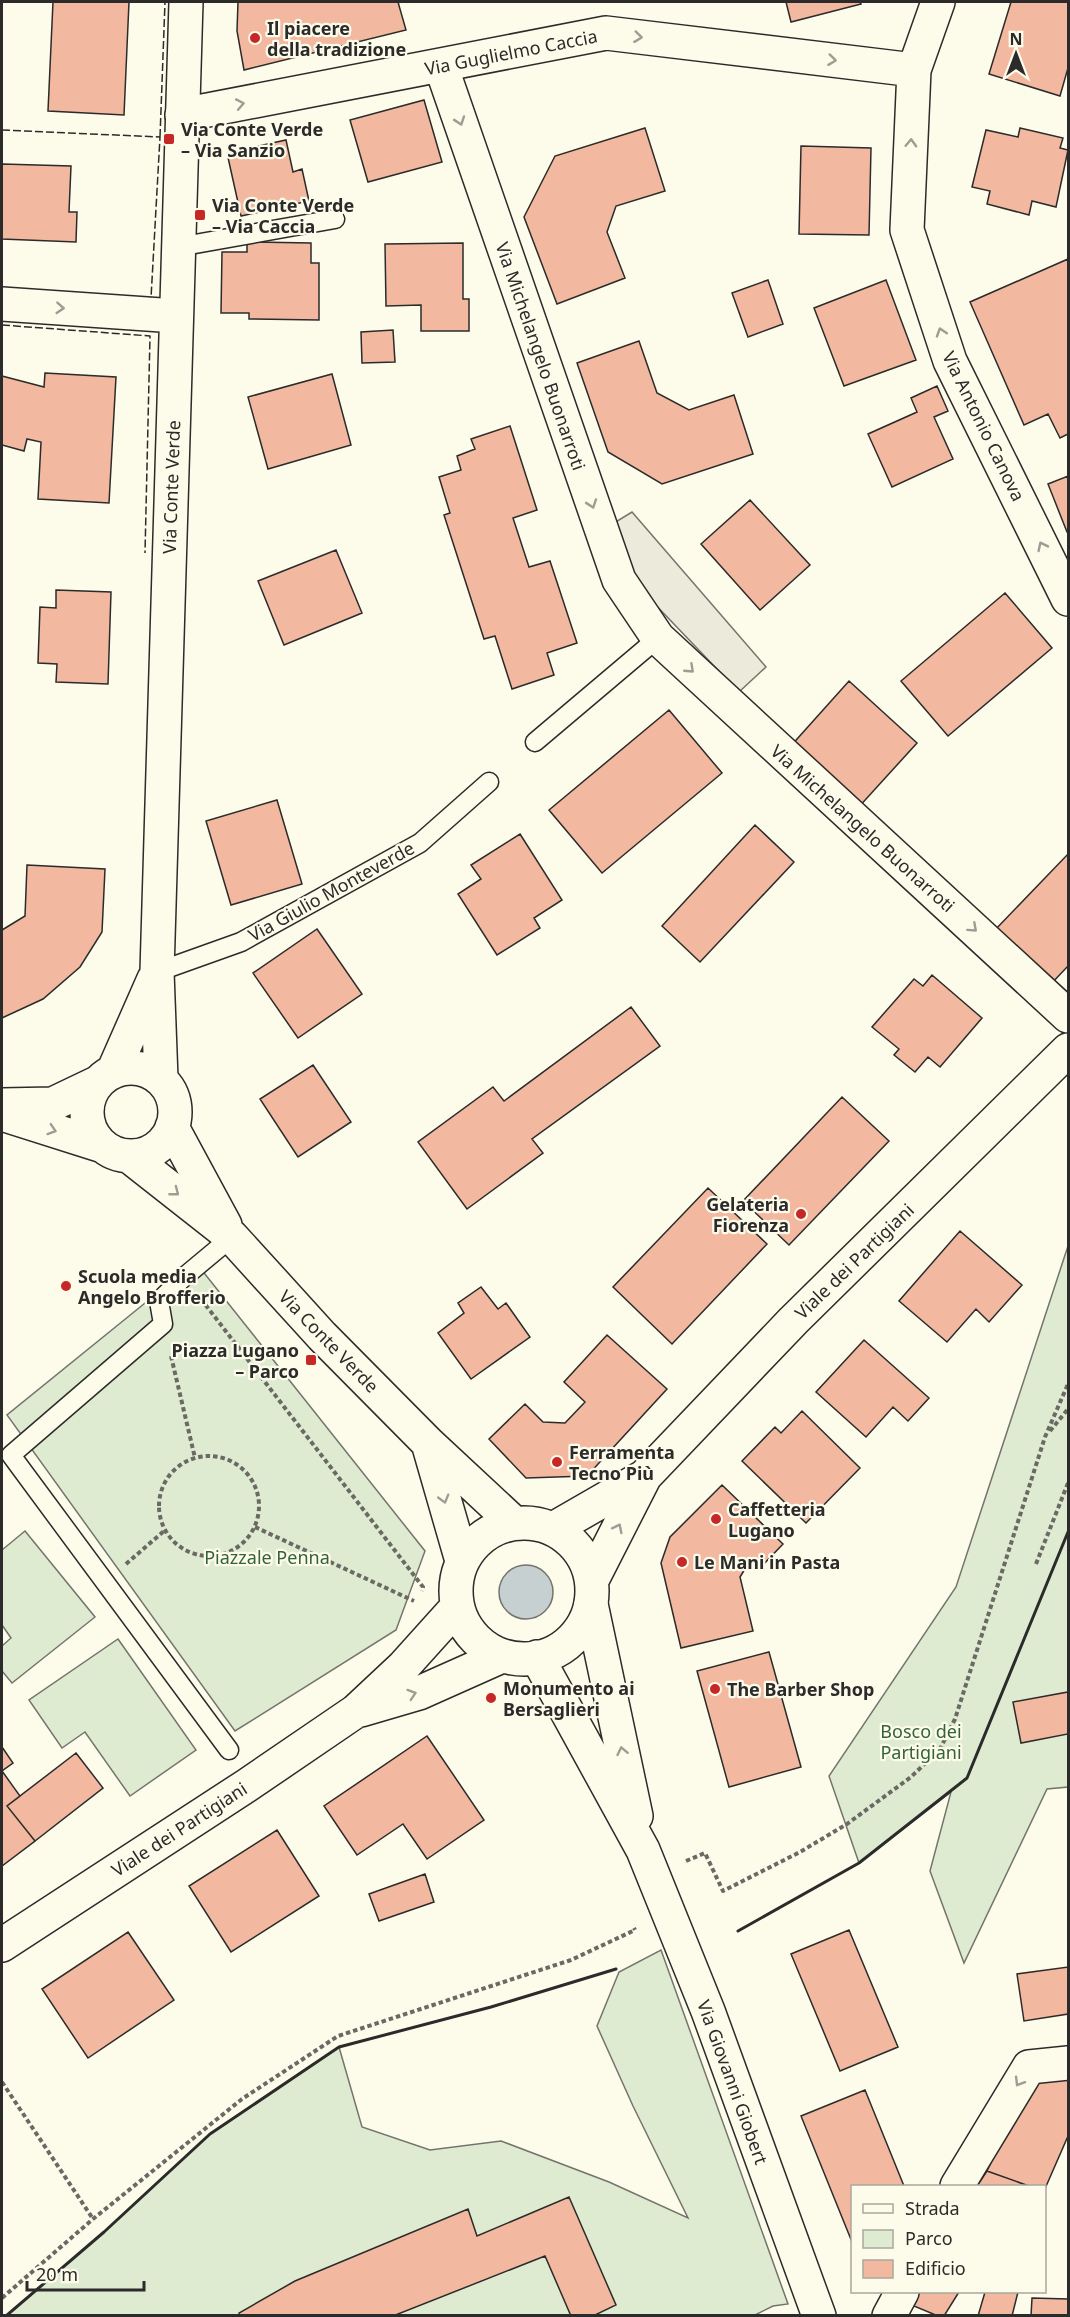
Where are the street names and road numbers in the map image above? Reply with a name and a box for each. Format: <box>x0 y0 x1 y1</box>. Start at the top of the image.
street label: Via Guglielmo Caccia <box>423 23 599 81</box>
street label: Via Michelangelo Buonarroti <box>491 239 591 473</box>
street label: Via Antonio Canova <box>937 347 1031 505</box>
street label: Via Conte Verde <box>157 420 185 554</box>
street label: Via Michelangelo Buonarroti <box>766 739 960 917</box>
street label: Via Giulio Monteverde <box>244 835 418 947</box>
street label: Viale dei Partigiani <box>789 1198 919 1324</box>
street label: Via Conte Verde <box>274 1285 384 1397</box>
street label: Viale dei Partigiani <box>107 1776 251 1882</box>
street label: Via Giovanni Giobert <box>692 1997 774 2168</box>

